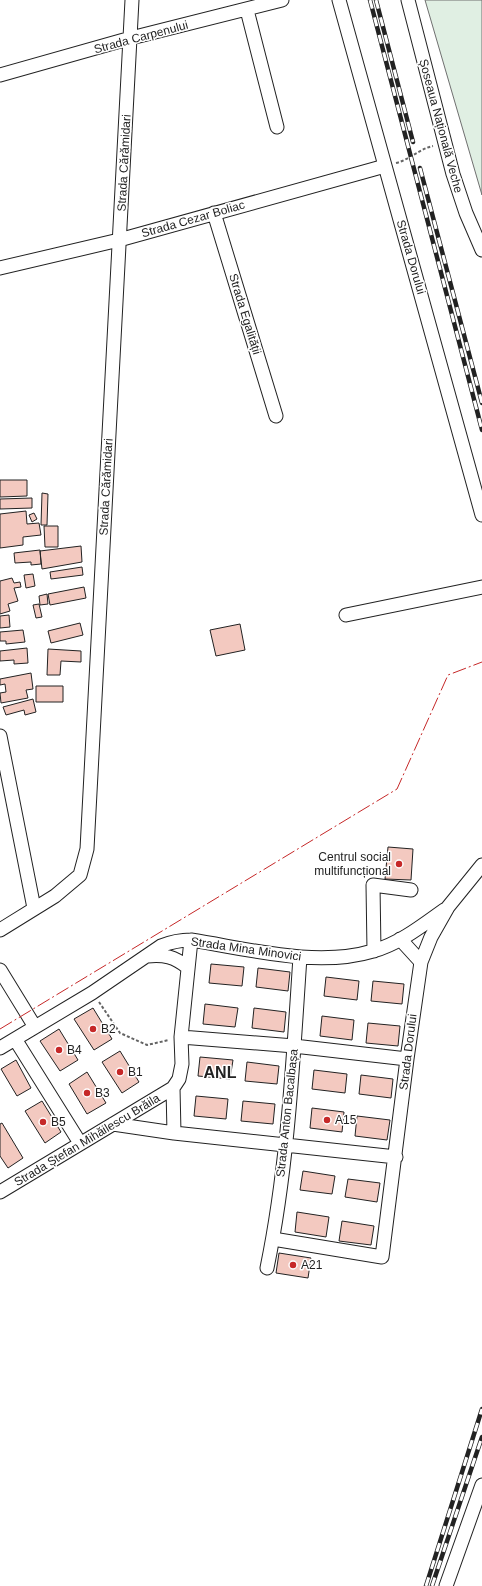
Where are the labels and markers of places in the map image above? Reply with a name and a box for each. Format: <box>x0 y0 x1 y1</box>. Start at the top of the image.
place label: Centrul social multifuncțional <box>314 850 391 878</box>
marker: Centrul social multifuncțional <box>394 859 404 869</box>
place label: B2 <box>101 1022 116 1036</box>
marker: B2 <box>88 1024 98 1034</box>
place label: B4 <box>67 1043 82 1057</box>
marker: B4 <box>54 1045 64 1055</box>
place label: B1 <box>128 1065 143 1079</box>
marker: B1 <box>115 1067 125 1077</box>
place label: B3 <box>95 1086 110 1100</box>
marker: B3 <box>82 1088 92 1098</box>
place label: A15 <box>335 1113 357 1127</box>
place label: B5 <box>51 1115 66 1129</box>
marker: A15 <box>322 1115 332 1125</box>
marker: B5 <box>38 1117 48 1127</box>
place label: A21 <box>301 1258 323 1272</box>
marker: A21 <box>288 1260 298 1270</box>

